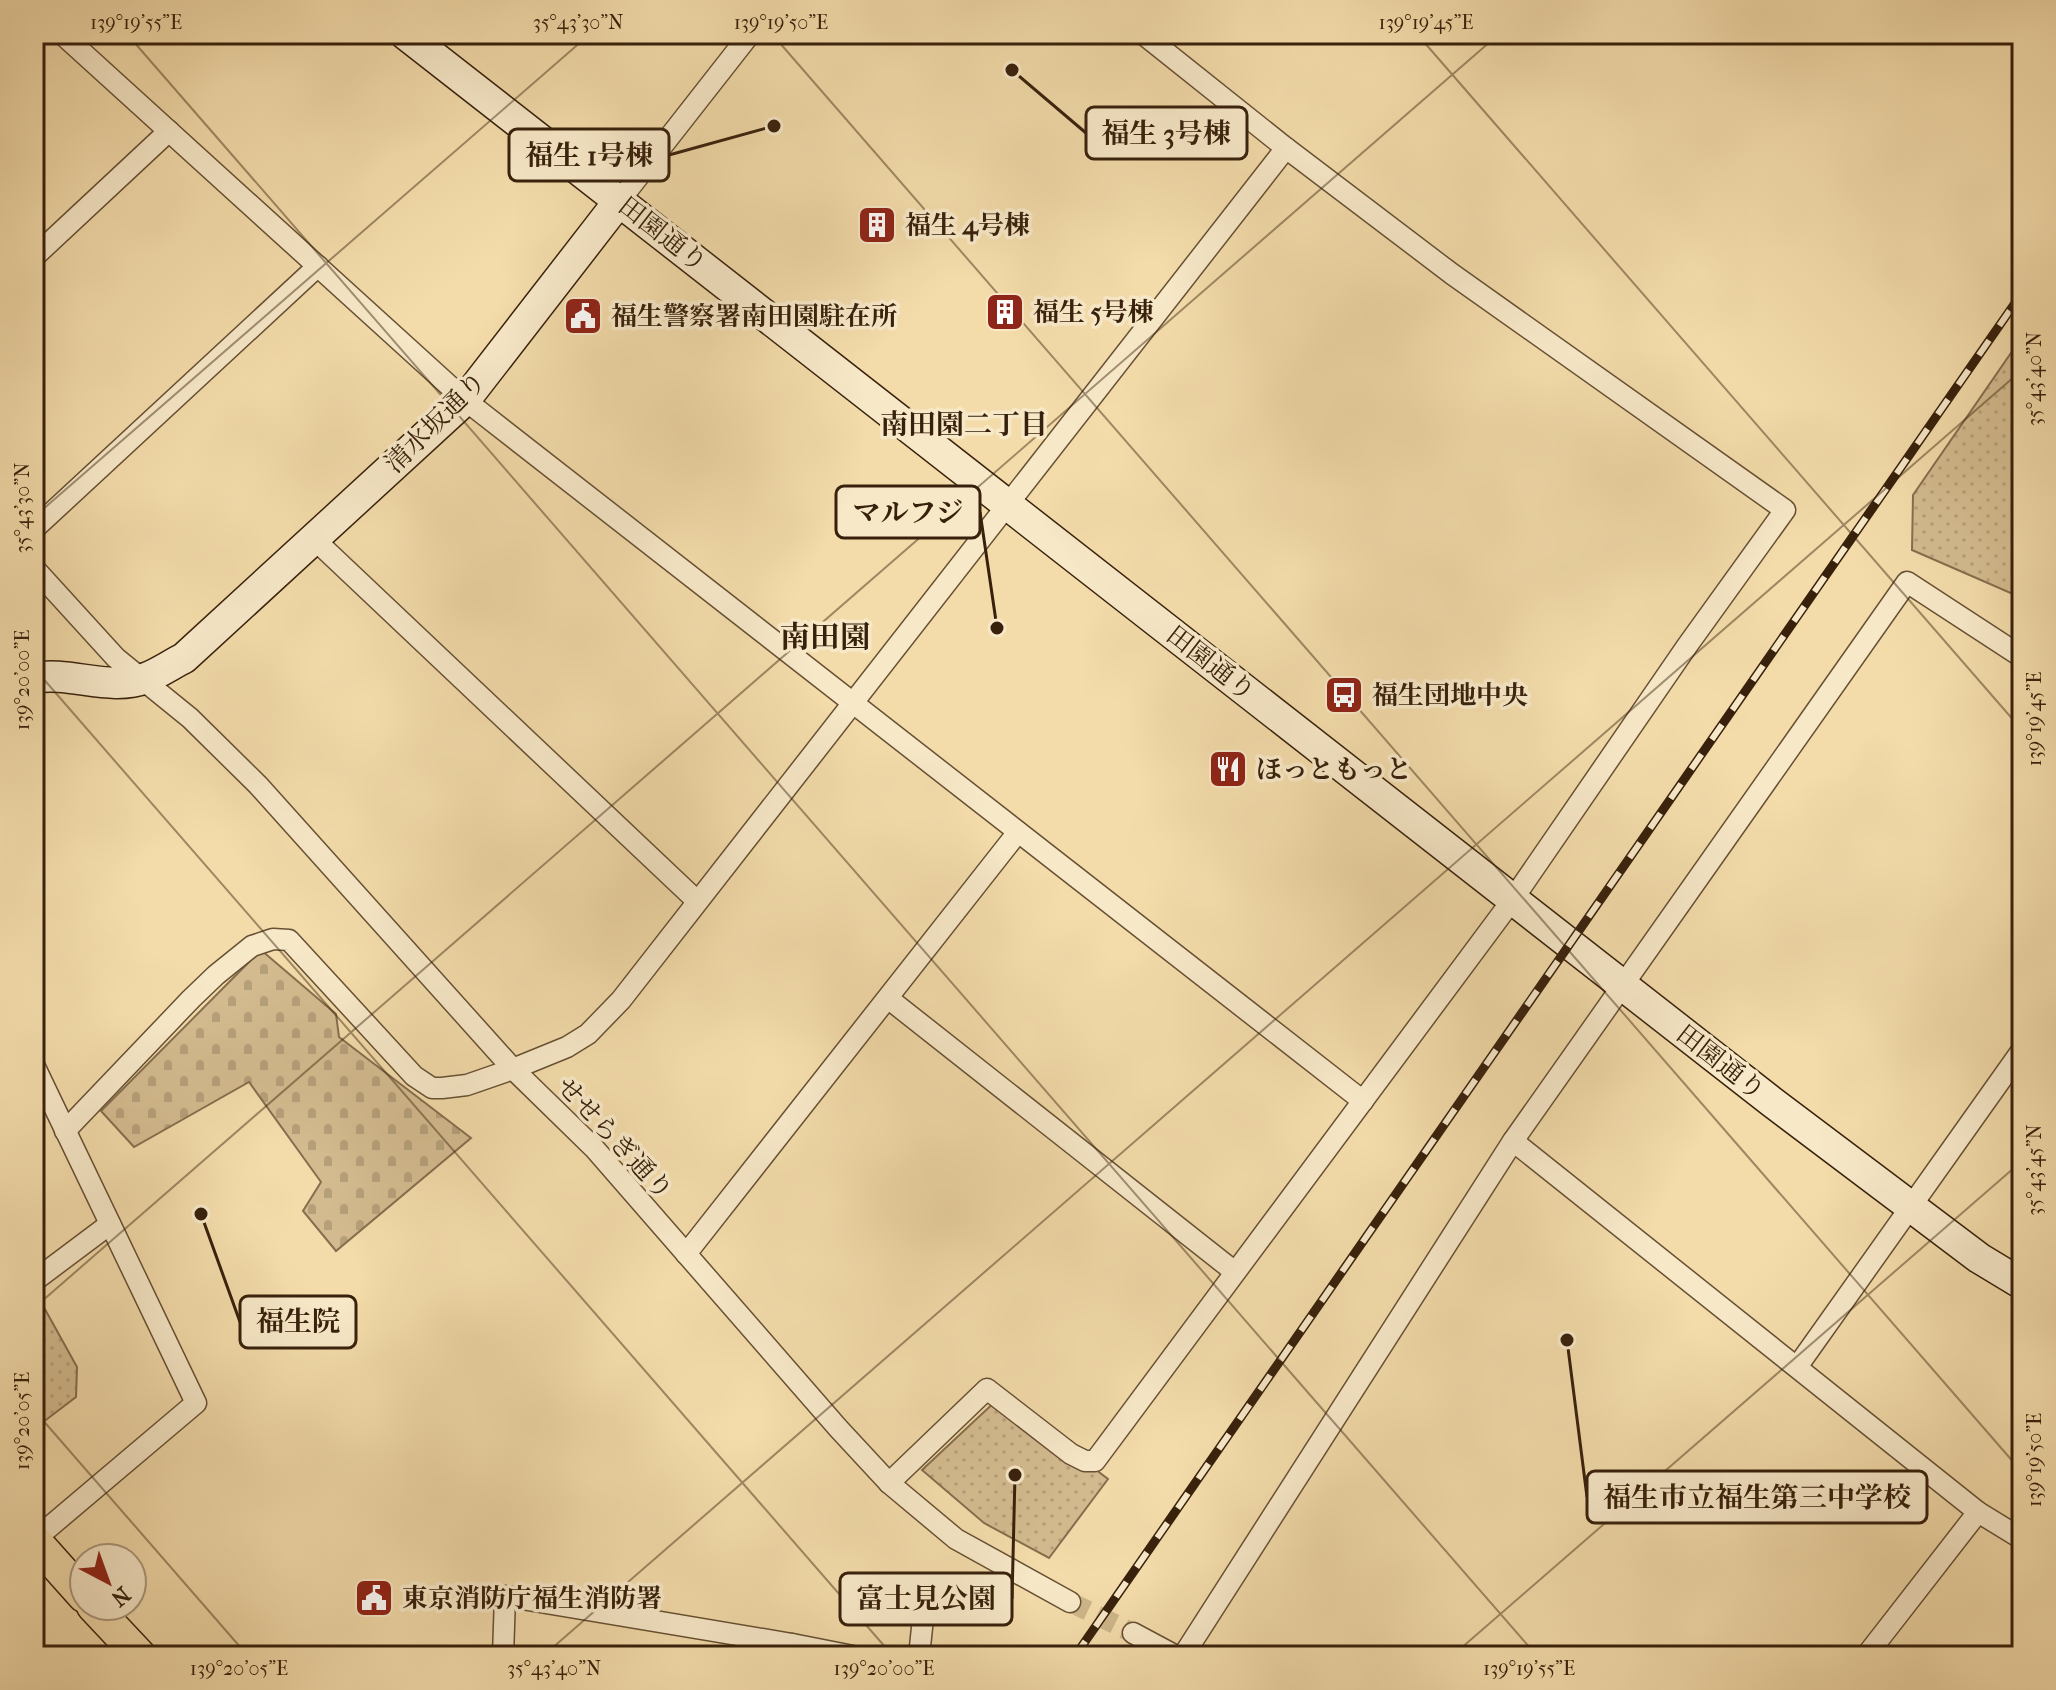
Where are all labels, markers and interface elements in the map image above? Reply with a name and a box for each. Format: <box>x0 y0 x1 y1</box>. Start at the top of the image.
text: 139°19'55"E <box>90 11 182 34</box>
text: 35°43'30"N <box>533 11 623 34</box>
text: 139°19'50"E <box>734 11 828 34</box>
text: 139°19'45"E <box>1379 11 1473 34</box>
callout: 福生 3号棟 <box>1086 107 1247 159</box>
text: 福生 3号棟 <box>1101 117 1231 150</box>
callout: 福生 1号棟 <box>509 129 669 181</box>
text: 福生 1号棟 <box>525 139 653 172</box>
street label: 田園通り <box>612 190 713 279</box>
building icon: 福生 4号棟 <box>856 204 898 246</box>
place label: 福生 4号棟 <box>905 210 1030 242</box>
building icon: 福生 5号棟 <box>984 291 1026 333</box>
public building icon: 福生警察署南田園駐在所 <box>562 295 604 337</box>
place label: 福生 5号棟 <box>1033 297 1154 328</box>
place label: 福生警察署南田園駐在所 <box>611 301 897 332</box>
text: 35°43'40"N <box>2023 332 2046 426</box>
street label: 清水坂通り <box>378 365 492 479</box>
district label: 南田園二丁目 <box>880 408 1048 441</box>
text: 35°43'30"N <box>11 463 34 553</box>
callout: マルフジ <box>836 486 980 538</box>
text: マルフジ <box>853 496 963 529</box>
street label: 田園通り <box>1160 619 1261 708</box>
district label: 南田園 <box>780 620 870 655</box>
text: 139°20'00"E <box>11 630 34 730</box>
text: 139°19'45"E <box>2023 672 2046 766</box>
bus stop icon: 福生団地中央 <box>1323 674 1365 716</box>
place label: 福生団地中央 <box>1372 680 1528 711</box>
restaurant icon: ほっともっと <box>1207 748 1249 790</box>
place label: ほっともっと <box>1256 754 1412 785</box>
street label: 田園通り <box>1670 1018 1771 1107</box>
street label: せせらぎ通り <box>550 1071 679 1206</box>
text: 35°43'45"N <box>2023 1124 2046 1216</box>
callout: 福生院 <box>240 1296 356 1348</box>
text: 福生院 <box>256 1305 340 1338</box>
text: 139°20'05"E <box>11 1372 34 1470</box>
text: 139°19'50"E <box>2023 1413 2046 1507</box>
callout: 福生市立福生第三中学校 <box>1587 1471 1927 1523</box>
text: 福生市立福生第三中学校 <box>1603 1481 1911 1514</box>
north arrow <box>68 1542 148 1622</box>
callout: 富士見公園 <box>840 1573 1012 1625</box>
public building icon: 東京消防庁福生消防署 <box>353 1577 395 1619</box>
text: N <box>105 1581 135 1612</box>
text: 富士見公園 <box>856 1582 996 1615</box>
place label: 東京消防庁福生消防署 <box>402 1583 662 1614</box>
text: 139°20'05"E <box>190 1657 288 1680</box>
text: 35°43'40"N <box>507 1657 601 1680</box>
text: 139°20'00"E <box>834 1657 934 1680</box>
text: 139°19'55"E <box>1483 1657 1575 1680</box>

